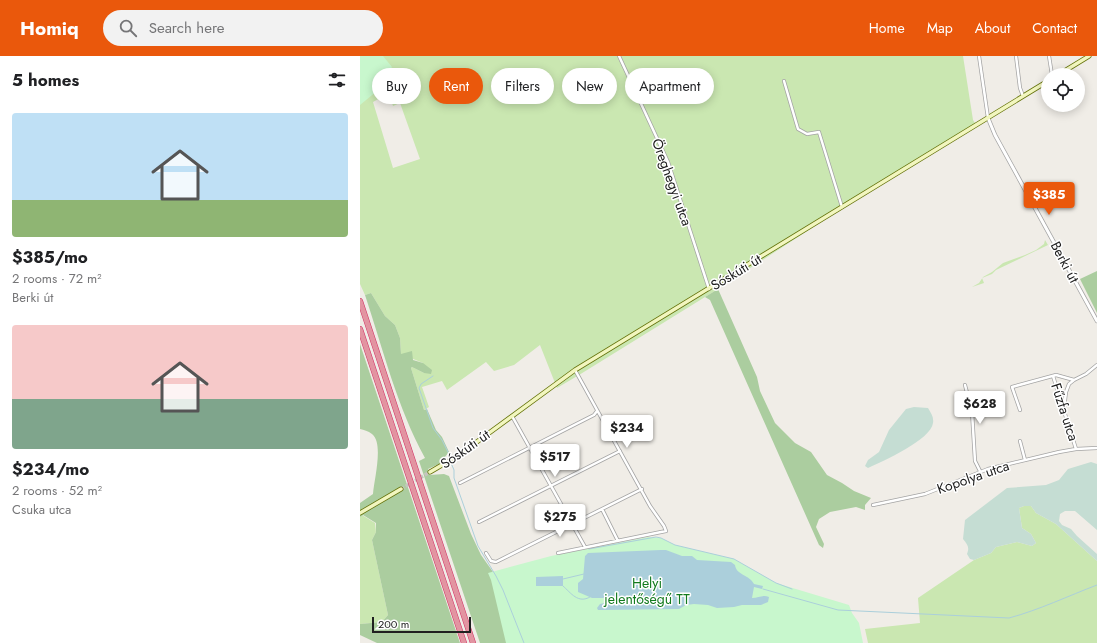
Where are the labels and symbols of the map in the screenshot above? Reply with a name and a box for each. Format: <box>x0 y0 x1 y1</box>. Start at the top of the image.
street label: Öreghegyi utca <box>647 136 697 228</box>
pin: $385 <box>1025 182 1073 216</box>
street label: Berki út <box>1046 238 1085 287</box>
street label: Sóskúti út <box>707 249 766 295</box>
street label: Fűzfa utca <box>1046 380 1084 444</box>
pin: $628 <box>956 391 1004 425</box>
pin: $234 <box>603 415 651 449</box>
street label: Sóskúti út <box>436 424 494 473</box>
pin: $517 <box>531 444 579 478</box>
street label: Kopolya utca <box>934 455 1012 499</box>
pin: $275 <box>536 504 584 538</box>
park label: Helyi jelentőségű TT <box>603 573 690 609</box>
scale bar <box>372 615 471 634</box>

